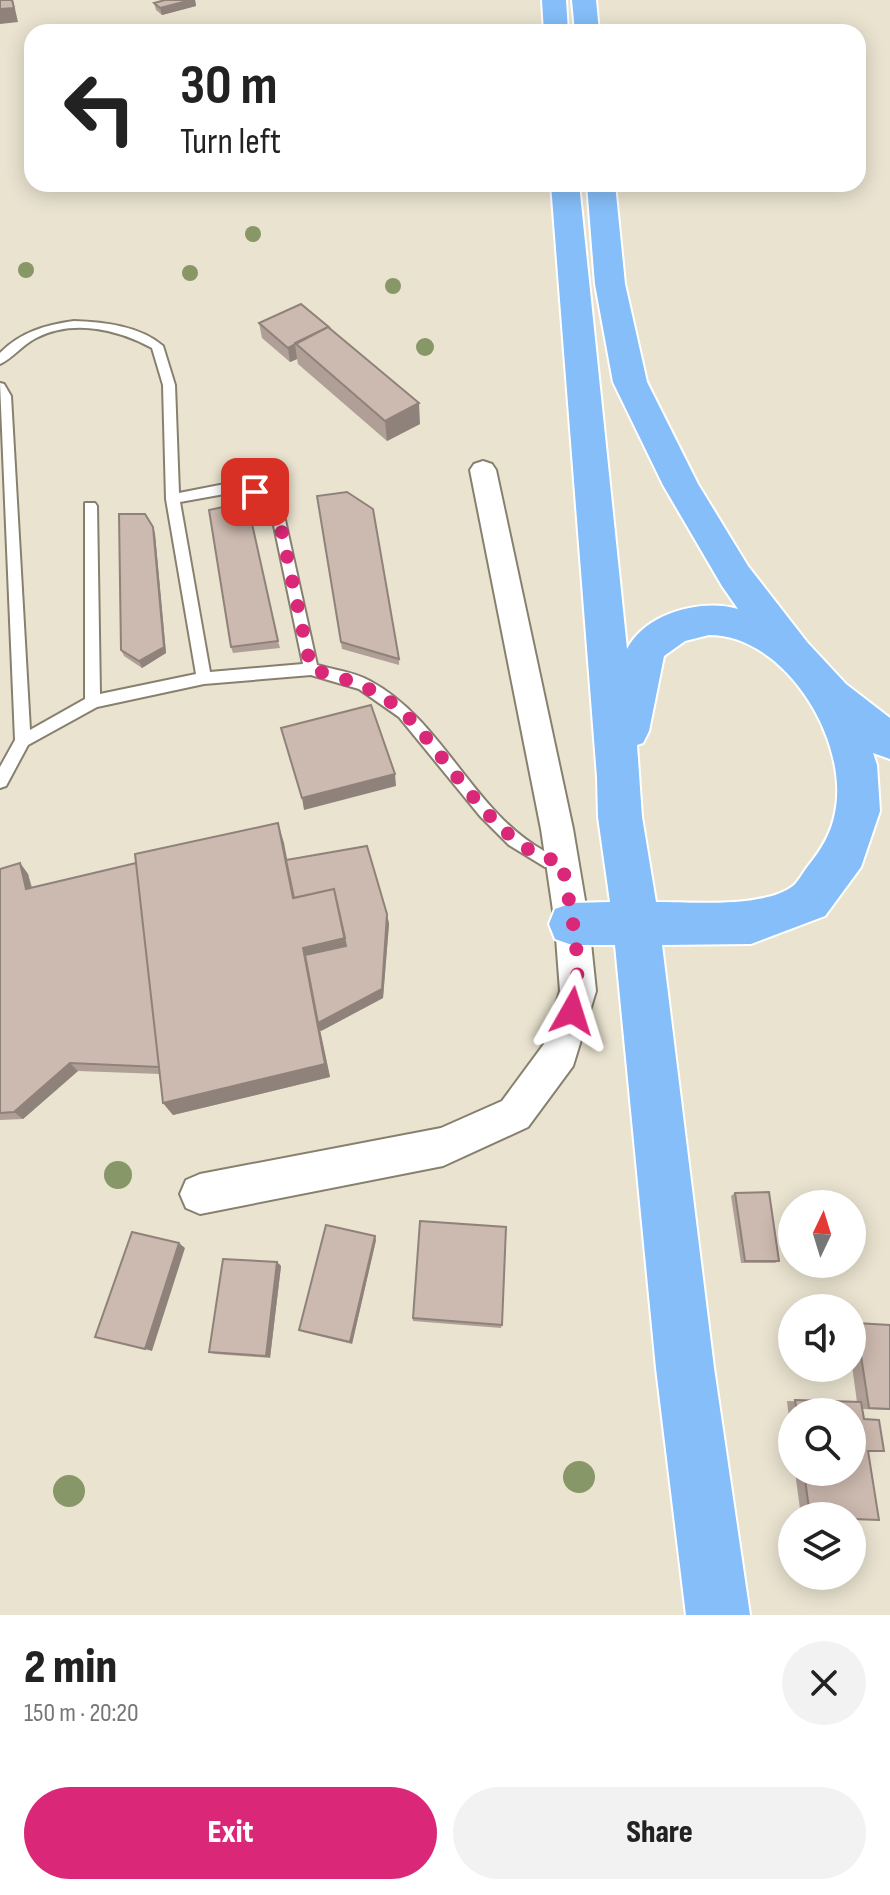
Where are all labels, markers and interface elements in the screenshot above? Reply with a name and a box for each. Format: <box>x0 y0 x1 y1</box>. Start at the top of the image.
text: 30 m <box>180 53 278 120</box>
icon: left <box>48 56 152 160</box>
text: Turn left <box>180 121 281 164</box>
pin <box>221 458 289 526</box>
icon: arrive <box>233 470 277 514</box>
position arrow <box>530 969 614 1053</box>
north arrow <box>778 1190 866 1278</box>
map controls <box>778 1190 866 1590</box>
button: sound <box>778 1294 866 1382</box>
button: search <box>778 1398 866 1486</box>
button: layers <box>778 1502 866 1590</box>
text: 2 min <box>24 1639 117 1696</box>
button: close <box>782 1641 866 1725</box>
text: 150 m · 20:20 <box>24 1698 139 1729</box>
button: Exit <box>24 1787 437 1879</box>
button: Share <box>453 1787 866 1879</box>

